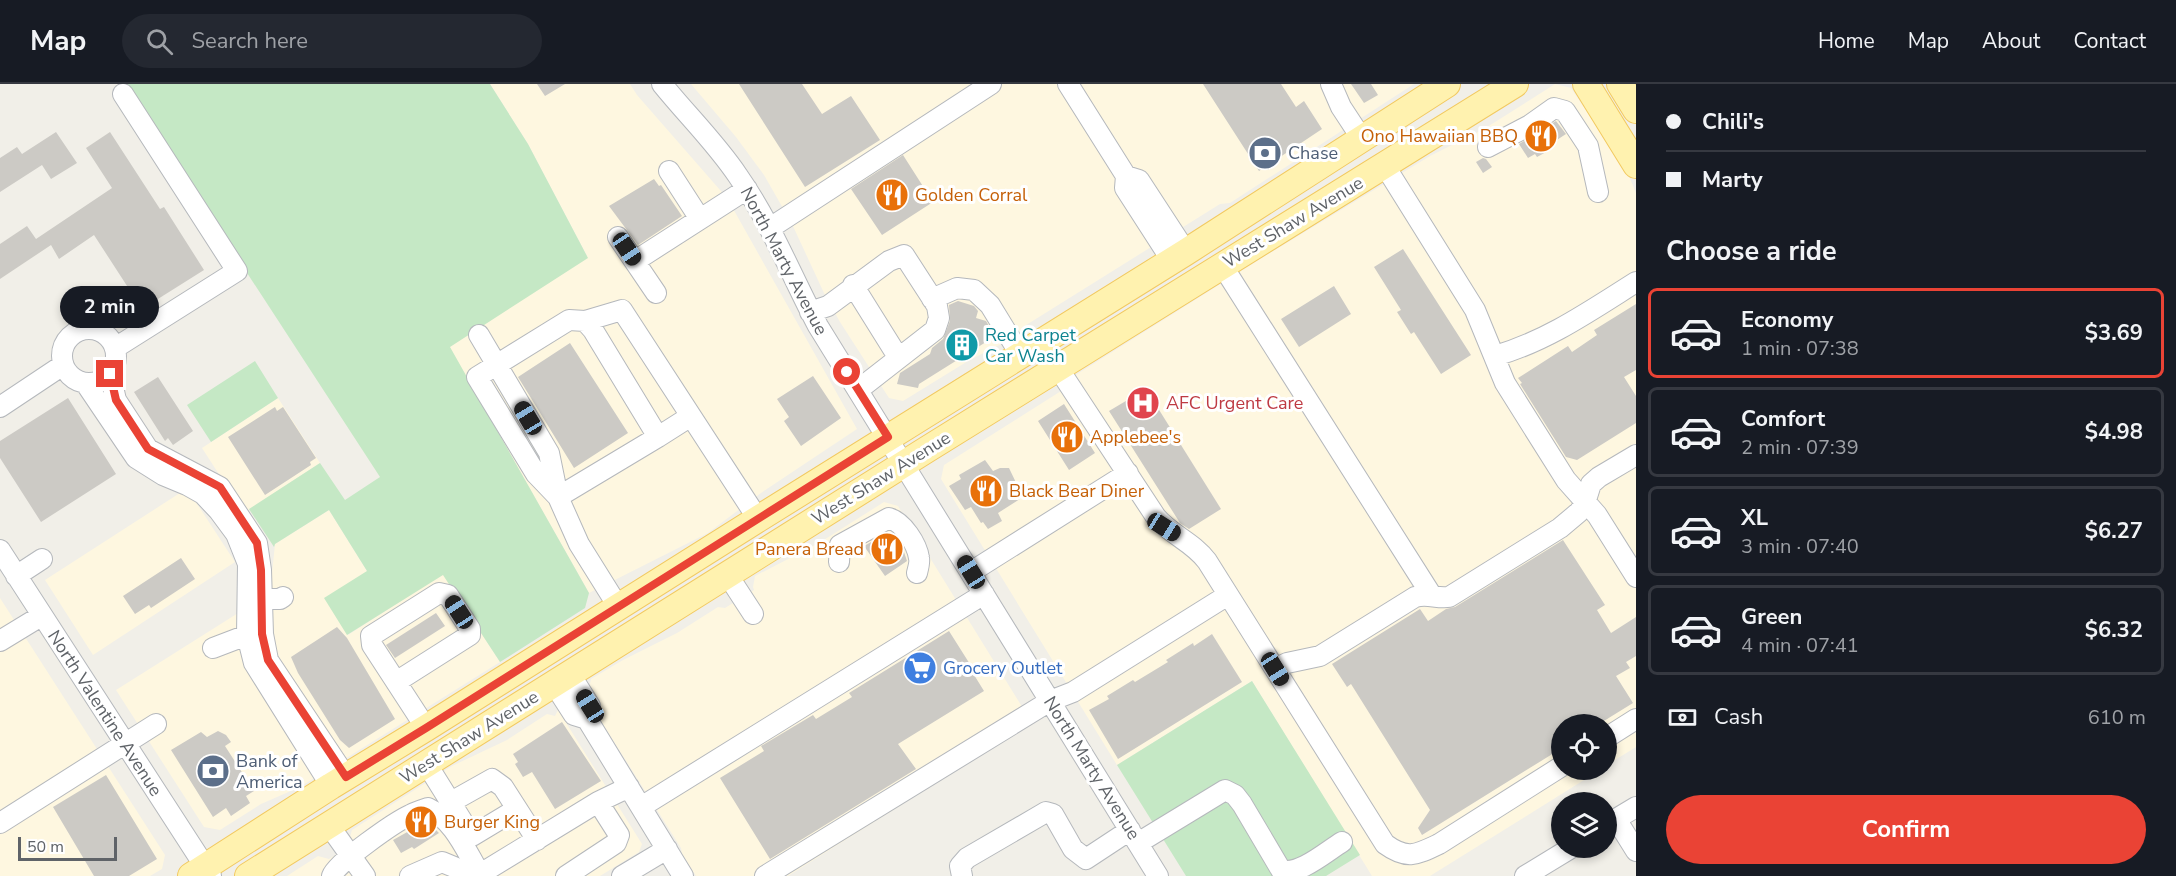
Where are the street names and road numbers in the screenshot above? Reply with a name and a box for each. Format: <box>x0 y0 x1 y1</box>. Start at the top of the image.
street label: West Shaw Avenue <box>1218 171 1368 273</box>
street label: North Marty Avenue <box>735 183 833 339</box>
street label: West Shaw Avenue <box>807 426 955 530</box>
street label: North Valentine Avenue <box>42 625 168 801</box>
street label: West Shaw Avenue <box>395 685 543 789</box>
street label: North Marty Avenue <box>1038 692 1146 844</box>

